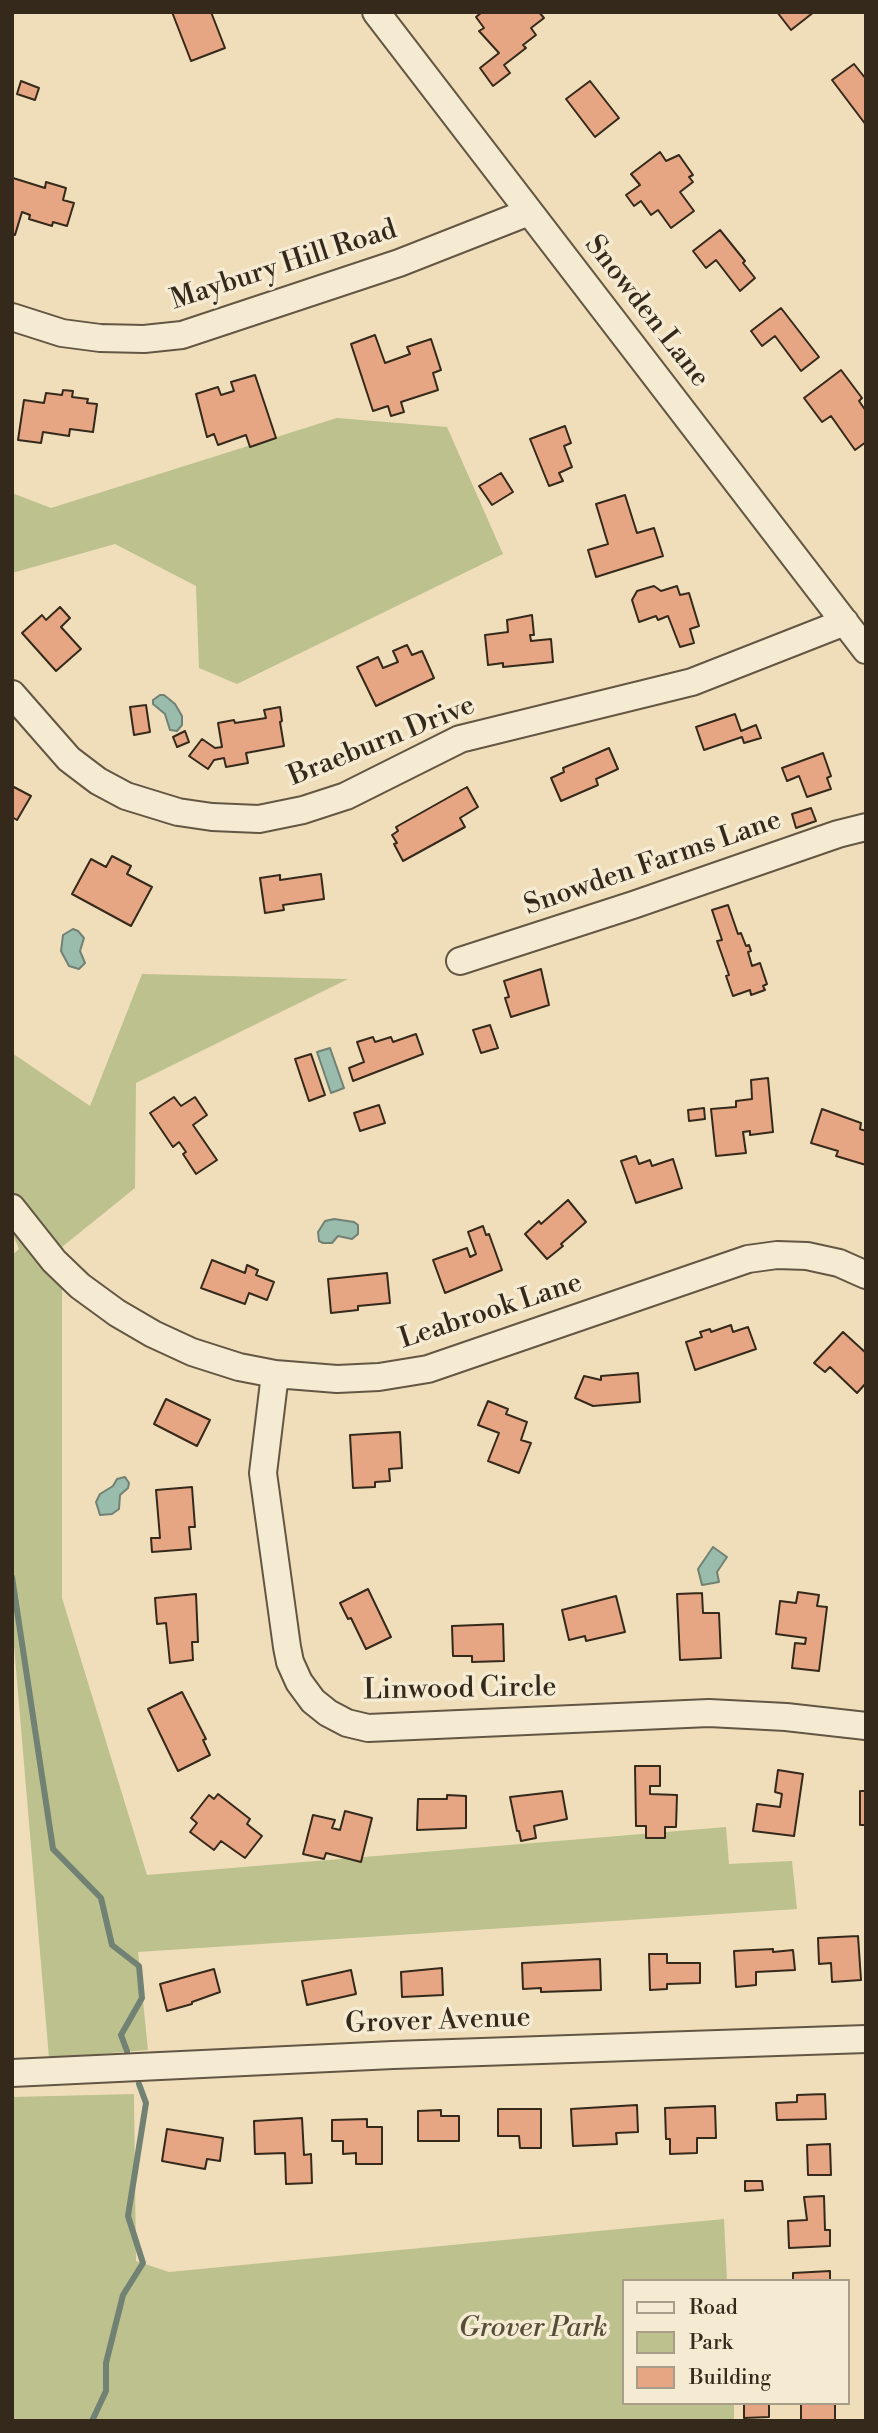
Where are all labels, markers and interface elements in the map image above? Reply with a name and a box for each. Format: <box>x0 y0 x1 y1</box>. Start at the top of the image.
street label: Maybury Hill Road <box>167 214 401 318</box>
street label: Snowden Lane <box>576 229 716 395</box>
street label: Braeburn Drive <box>284 689 480 795</box>
street label: Snowden Farms Lane <box>520 804 786 924</box>
street label: Leabrook Lane <box>395 1267 587 1357</box>
street label: Linwood Circle <box>363 1672 557 1708</box>
street label: Grover Avenue <box>345 2002 531 2042</box>
legend <box>622 2279 850 2405</box>
text: Road <box>689 2295 738 2321</box>
park label: Grover Park <box>459 2312 607 2346</box>
text: Park <box>689 2330 733 2356</box>
text: Building <box>689 2365 771 2391</box>

